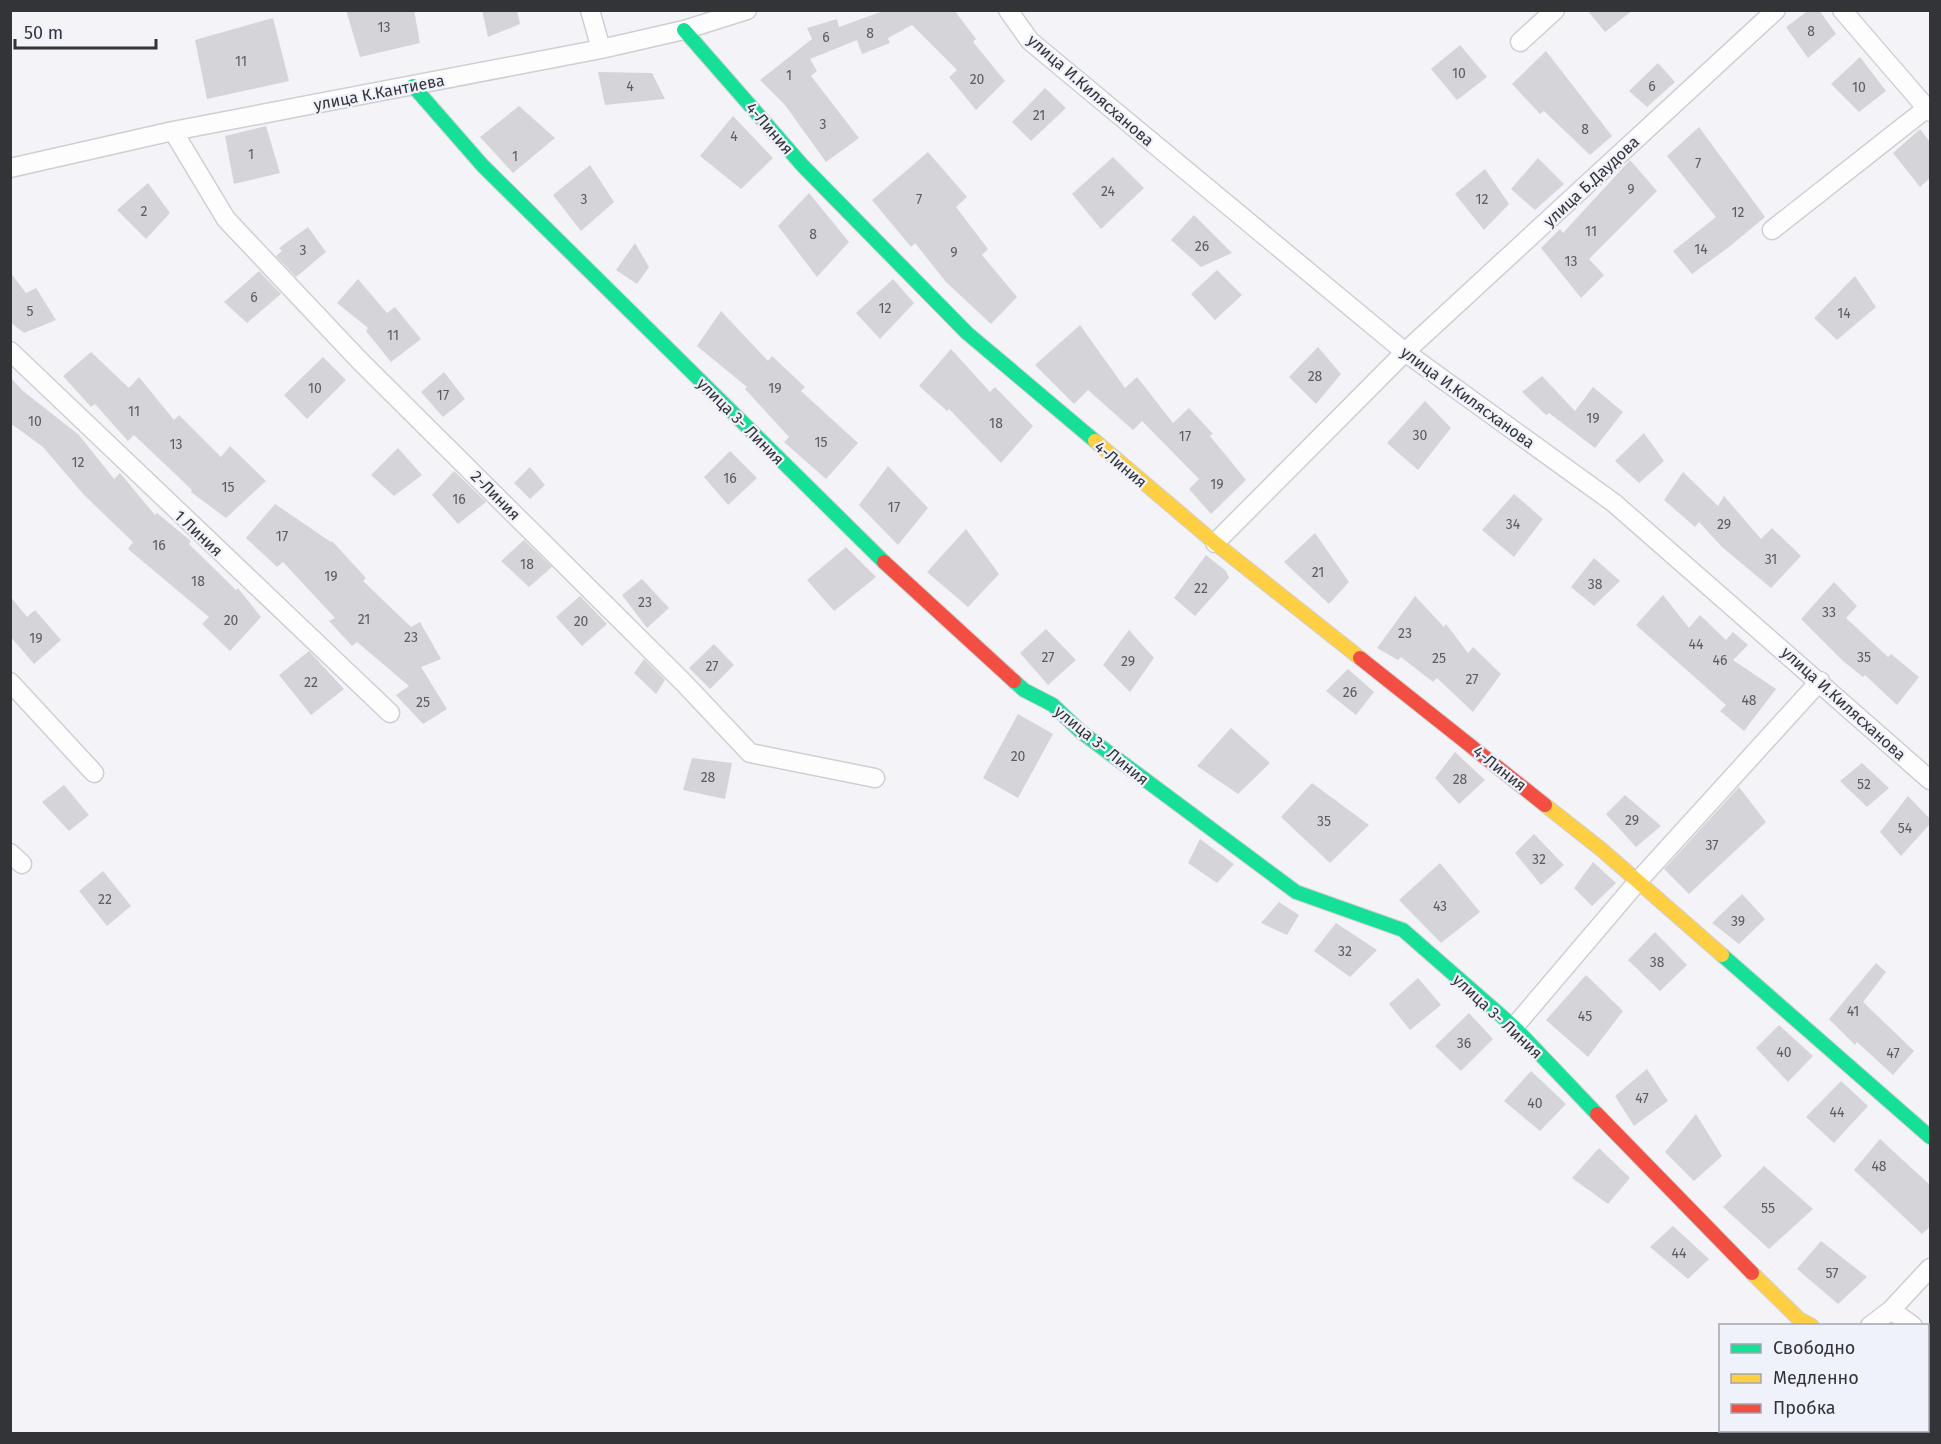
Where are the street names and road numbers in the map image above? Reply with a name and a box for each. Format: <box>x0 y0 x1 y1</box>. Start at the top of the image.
street label: улица И.Килясханова <box>1024 30 1158 150</box>
street label: улица К.Кантиева <box>312 71 446 114</box>
street label: 4-Линия <box>742 98 797 158</box>
street label: улица Б.Даудова <box>1540 132 1643 231</box>
street label: улица И.Килясханова <box>1397 342 1538 452</box>
street label: улица 3- Линия <box>693 374 788 469</box>
street label: 4-Линия <box>1091 437 1151 492</box>
street label: 2-Линия <box>467 467 524 524</box>
street label: 1 Линия <box>171 506 227 561</box>
street label: улица И.Килясханова <box>1778 642 1910 764</box>
street label: улица 3- Линия <box>1051 702 1153 789</box>
street label: 4-Линия <box>1469 742 1530 795</box>
street label: улица 3- Линия <box>1449 970 1546 1063</box>

